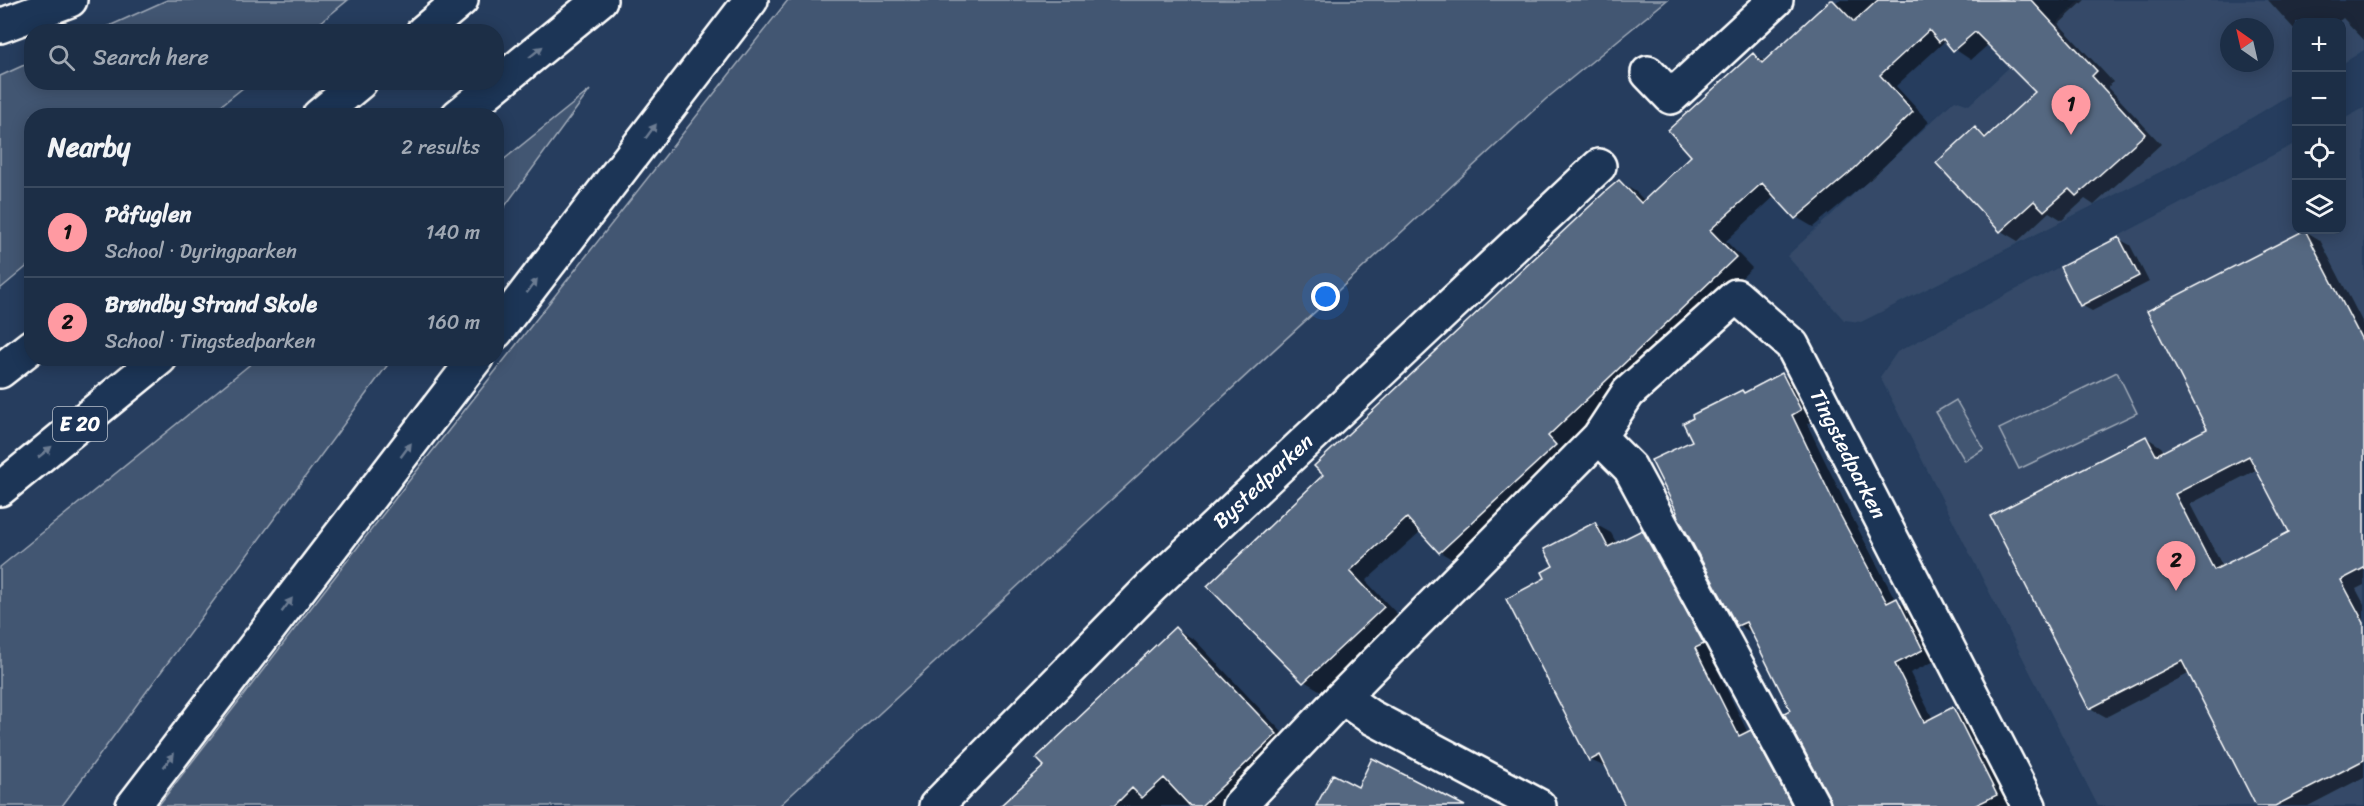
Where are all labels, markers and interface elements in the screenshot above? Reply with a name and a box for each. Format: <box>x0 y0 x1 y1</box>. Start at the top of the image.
north arrow <box>2220 18 2274 72</box>
map controls <box>2292 18 2346 234</box>
button: + <box>2292 18 2346 72</box>
search box <box>24 24 504 90</box>
text: Search here <box>93 38 209 77</box>
icon: search <box>45 41 78 74</box>
one-way arrow <box>529 46 544 59</box>
button: − <box>2292 72 2346 126</box>
pin: 1 <box>2052 86 2090 135</box>
one-way arrow <box>644 123 657 139</box>
text: Nearby <box>48 124 130 170</box>
button: locate <box>2292 126 2346 180</box>
text: 2 results <box>401 130 480 165</box>
button: layers <box>2292 180 2346 234</box>
text: Påfuglen <box>105 195 191 234</box>
text: 1 <box>63 215 72 250</box>
text: 140 m <box>426 215 480 250</box>
text: School · Dyringparken <box>105 234 297 269</box>
one-way arrow <box>526 278 538 294</box>
your location <box>1311 282 1340 311</box>
text: Brøndby Strand Skole <box>105 285 317 324</box>
text: 2 <box>62 305 73 340</box>
text: 160 m <box>427 305 480 340</box>
text: School · Tingstedparken <box>105 324 316 359</box>
street label: Tingstedparken <box>1799 382 1897 526</box>
road number: E 20 <box>53 407 107 441</box>
street label: Bystedparken <box>1204 424 1322 538</box>
one-way arrow <box>400 442 412 458</box>
one-way arrow <box>37 446 52 459</box>
pin: 2 <box>2156 542 2196 591</box>
one-way arrow <box>281 597 293 612</box>
one-way arrow <box>162 752 174 767</box>

